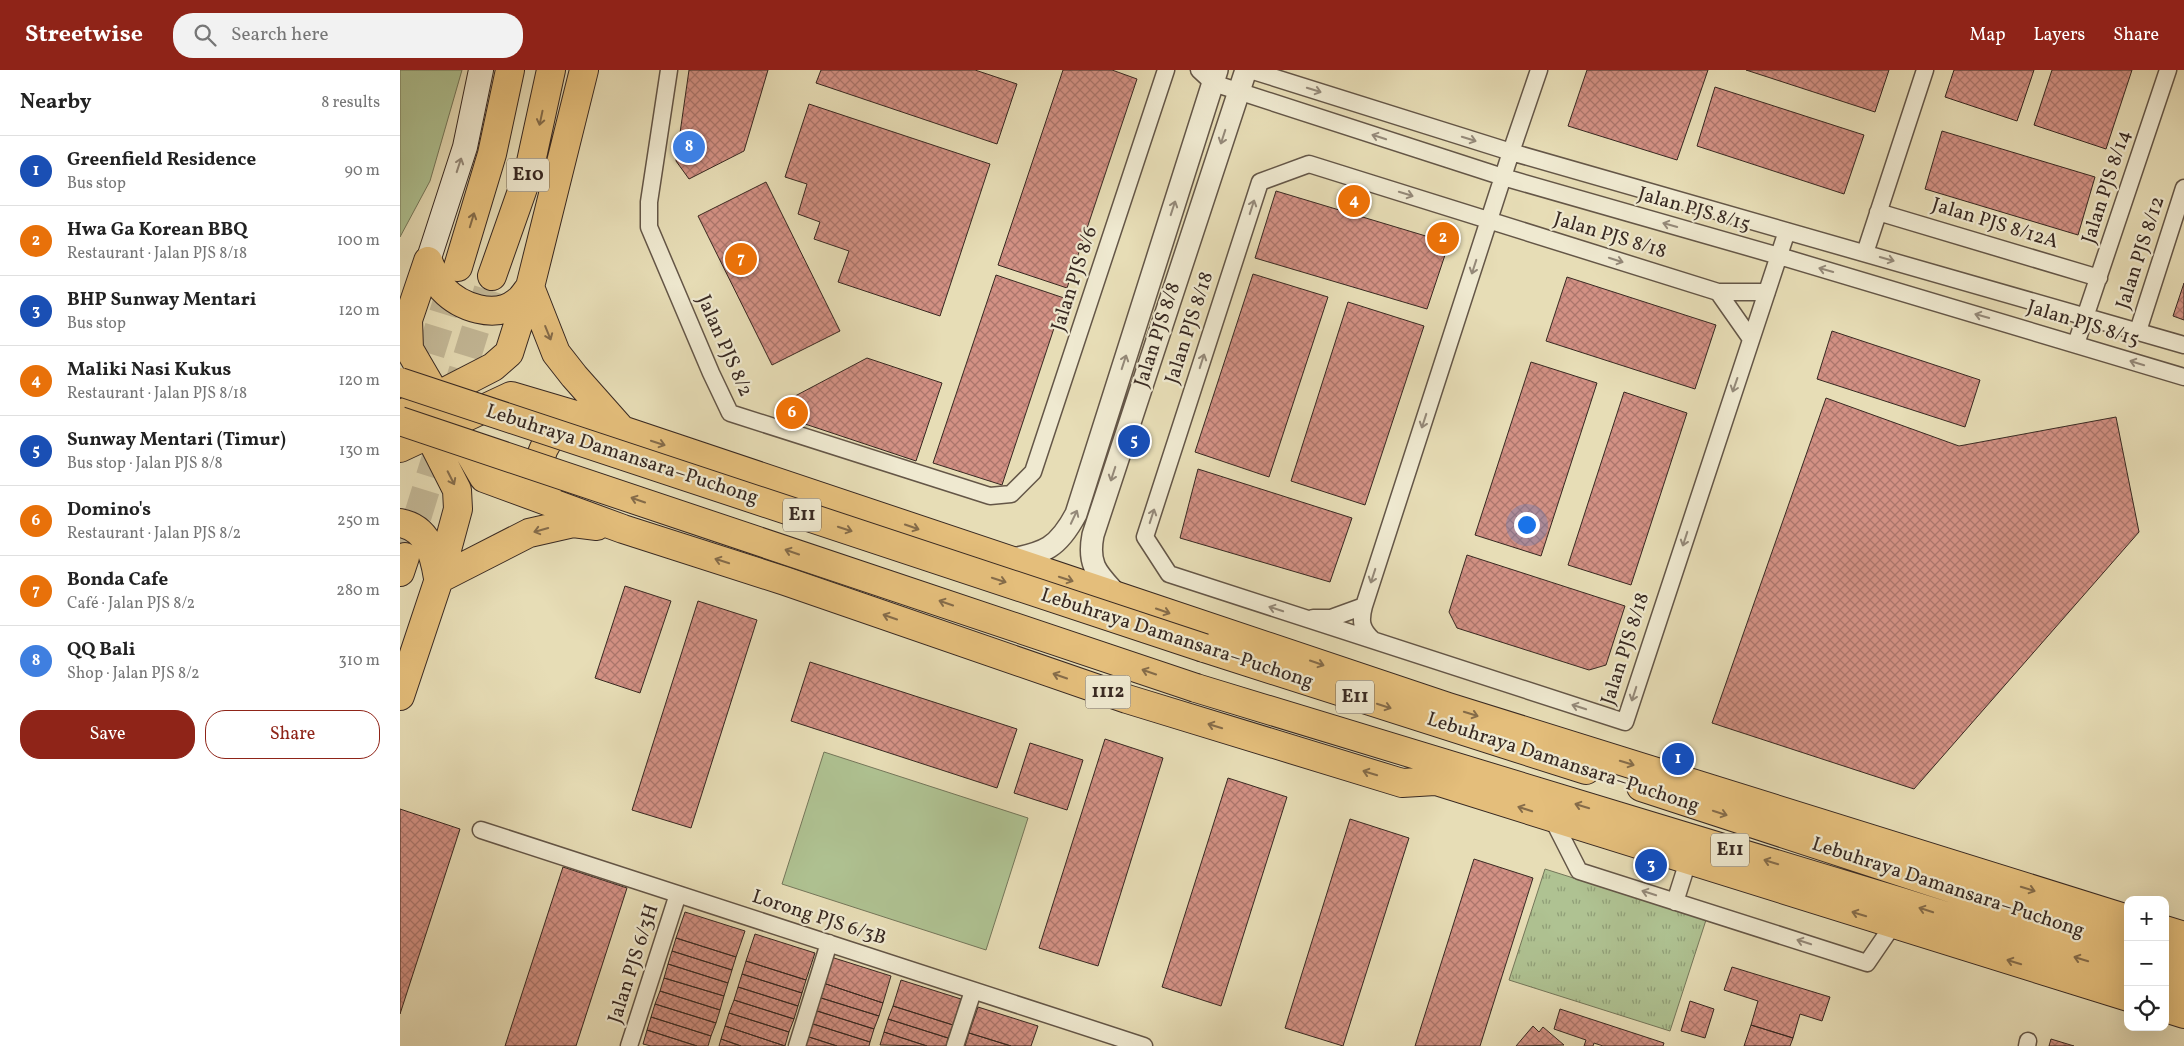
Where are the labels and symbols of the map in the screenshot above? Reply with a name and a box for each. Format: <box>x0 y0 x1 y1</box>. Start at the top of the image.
one-way arrow <box>1305 85 1321 95</box>
one-way arrow <box>535 109 545 125</box>
street label: Jalan PJS 8/14 <box>2075 126 2139 248</box>
pin: 8 <box>673 128 705 166</box>
one-way arrow <box>1218 129 1227 145</box>
one-way arrow <box>1372 132 1387 141</box>
one-way arrow <box>1460 134 1476 144</box>
one-way arrow <box>455 157 465 173</box>
road number: E10 <box>507 158 549 192</box>
street label: Jalan PJS 8/15 <box>1634 181 1754 239</box>
pin: 4 <box>1338 182 1370 220</box>
one-way arrow <box>1397 190 1413 200</box>
street label: Jalan PJS 8/12A <box>1928 191 2062 257</box>
street label: Jalan PJS 8/12 <box>2110 193 2172 313</box>
one-way arrow <box>1247 199 1257 215</box>
one-way arrow <box>1169 200 1179 216</box>
street label: Jalan PJS 8/18 <box>1550 206 1670 266</box>
one-way arrow <box>467 212 477 228</box>
pin: 2 <box>1427 219 1459 257</box>
one-way arrow <box>1662 220 1678 229</box>
street label: Jalan PJS 8/6 <box>1045 223 1105 335</box>
pin: 7 <box>725 240 757 278</box>
one-way arrow <box>1878 255 1894 264</box>
one-way arrow <box>1608 256 1624 266</box>
one-way arrow <box>1468 258 1478 274</box>
one-way arrow <box>1818 265 1834 274</box>
street label: Jalan PJS 8/18 <box>1159 268 1221 388</box>
street label: Jalan PJS 8/8 <box>1128 279 1188 391</box>
street label: Jalan PJS 8/2 <box>689 291 759 401</box>
street label: Jalan PJS 8/15 <box>2023 294 2143 354</box>
one-way arrow <box>1974 311 1990 321</box>
one-way arrow <box>544 325 553 340</box>
one-way arrow <box>1198 354 1207 370</box>
one-way arrow <box>1120 355 1129 371</box>
one-way arrow <box>2130 357 2146 367</box>
one-way arrow <box>1730 377 1740 393</box>
pin: 6 <box>776 394 808 432</box>
street label: Lebuhraya Damansara–Puchong <box>482 398 762 512</box>
one-way arrow <box>1418 413 1428 429</box>
pin: 5 <box>1118 422 1150 460</box>
one-way arrow <box>650 439 665 448</box>
one-way arrow <box>1108 466 1117 481</box>
one-way arrow <box>446 470 456 485</box>
one-way arrow <box>630 495 646 504</box>
road number: E11 <box>783 498 821 532</box>
one-way arrow <box>1148 509 1157 524</box>
one-way arrow <box>1069 510 1079 525</box>
your location <box>1514 512 1540 538</box>
one-way arrow <box>903 523 919 532</box>
one-way arrow <box>837 525 852 534</box>
one-way arrow <box>533 526 549 535</box>
one-way arrow <box>1679 531 1689 547</box>
one-way arrow <box>784 546 800 556</box>
one-way arrow <box>715 556 731 565</box>
one-way arrow <box>1368 568 1378 584</box>
one-way arrow <box>1058 575 1073 584</box>
one-way arrow <box>991 576 1006 585</box>
street label: Lebuhraya Damansara–Puchong <box>1037 582 1317 696</box>
street label: Jalan PJS 8/18 <box>1595 589 1657 709</box>
one-way arrow <box>938 598 954 608</box>
one-way arrow <box>1269 604 1285 614</box>
one-way arrow <box>1155 607 1171 616</box>
one-way arrow <box>883 612 898 621</box>
one-way arrow <box>1309 659 1325 668</box>
one-way arrow <box>1142 667 1158 676</box>
one-way arrow <box>1053 671 1069 680</box>
road number: 1112 <box>1086 676 1130 708</box>
road number: E11 <box>1336 680 1374 714</box>
one-way arrow <box>1629 685 1638 701</box>
one-way arrow <box>1571 701 1587 711</box>
one-way arrow <box>1375 702 1391 711</box>
street label: Lebuhraya Damansara–Puchong <box>1423 706 1703 820</box>
one-way arrow <box>1463 710 1479 719</box>
one-way arrow <box>1207 720 1223 730</box>
pin: 1 <box>1662 740 1694 778</box>
one-way arrow <box>1618 758 1634 768</box>
one-way arrow <box>1363 768 1379 777</box>
one-way arrow <box>1574 800 1590 810</box>
one-way arrow <box>1517 804 1533 814</box>
one-way arrow <box>1711 808 1727 818</box>
street label: Lebuhraya Damansara–Puchong <box>1808 831 2088 945</box>
road number: E11 <box>1711 834 1749 866</box>
pin: 3 <box>1635 846 1667 884</box>
one-way arrow <box>1763 857 1779 867</box>
street label: Lorong PJS 6/3B <box>748 883 890 953</box>
one-way arrow <box>2020 884 2036 894</box>
one-way arrow <box>1641 888 1657 898</box>
street label: Jalan PJS 6/3H <box>602 901 666 1027</box>
one-way arrow <box>1919 905 1935 914</box>
one-way arrow <box>1852 909 1867 918</box>
one-way arrow <box>1796 937 1812 947</box>
one-way arrow <box>2074 953 2090 963</box>
one-way arrow <box>2007 956 2023 966</box>

